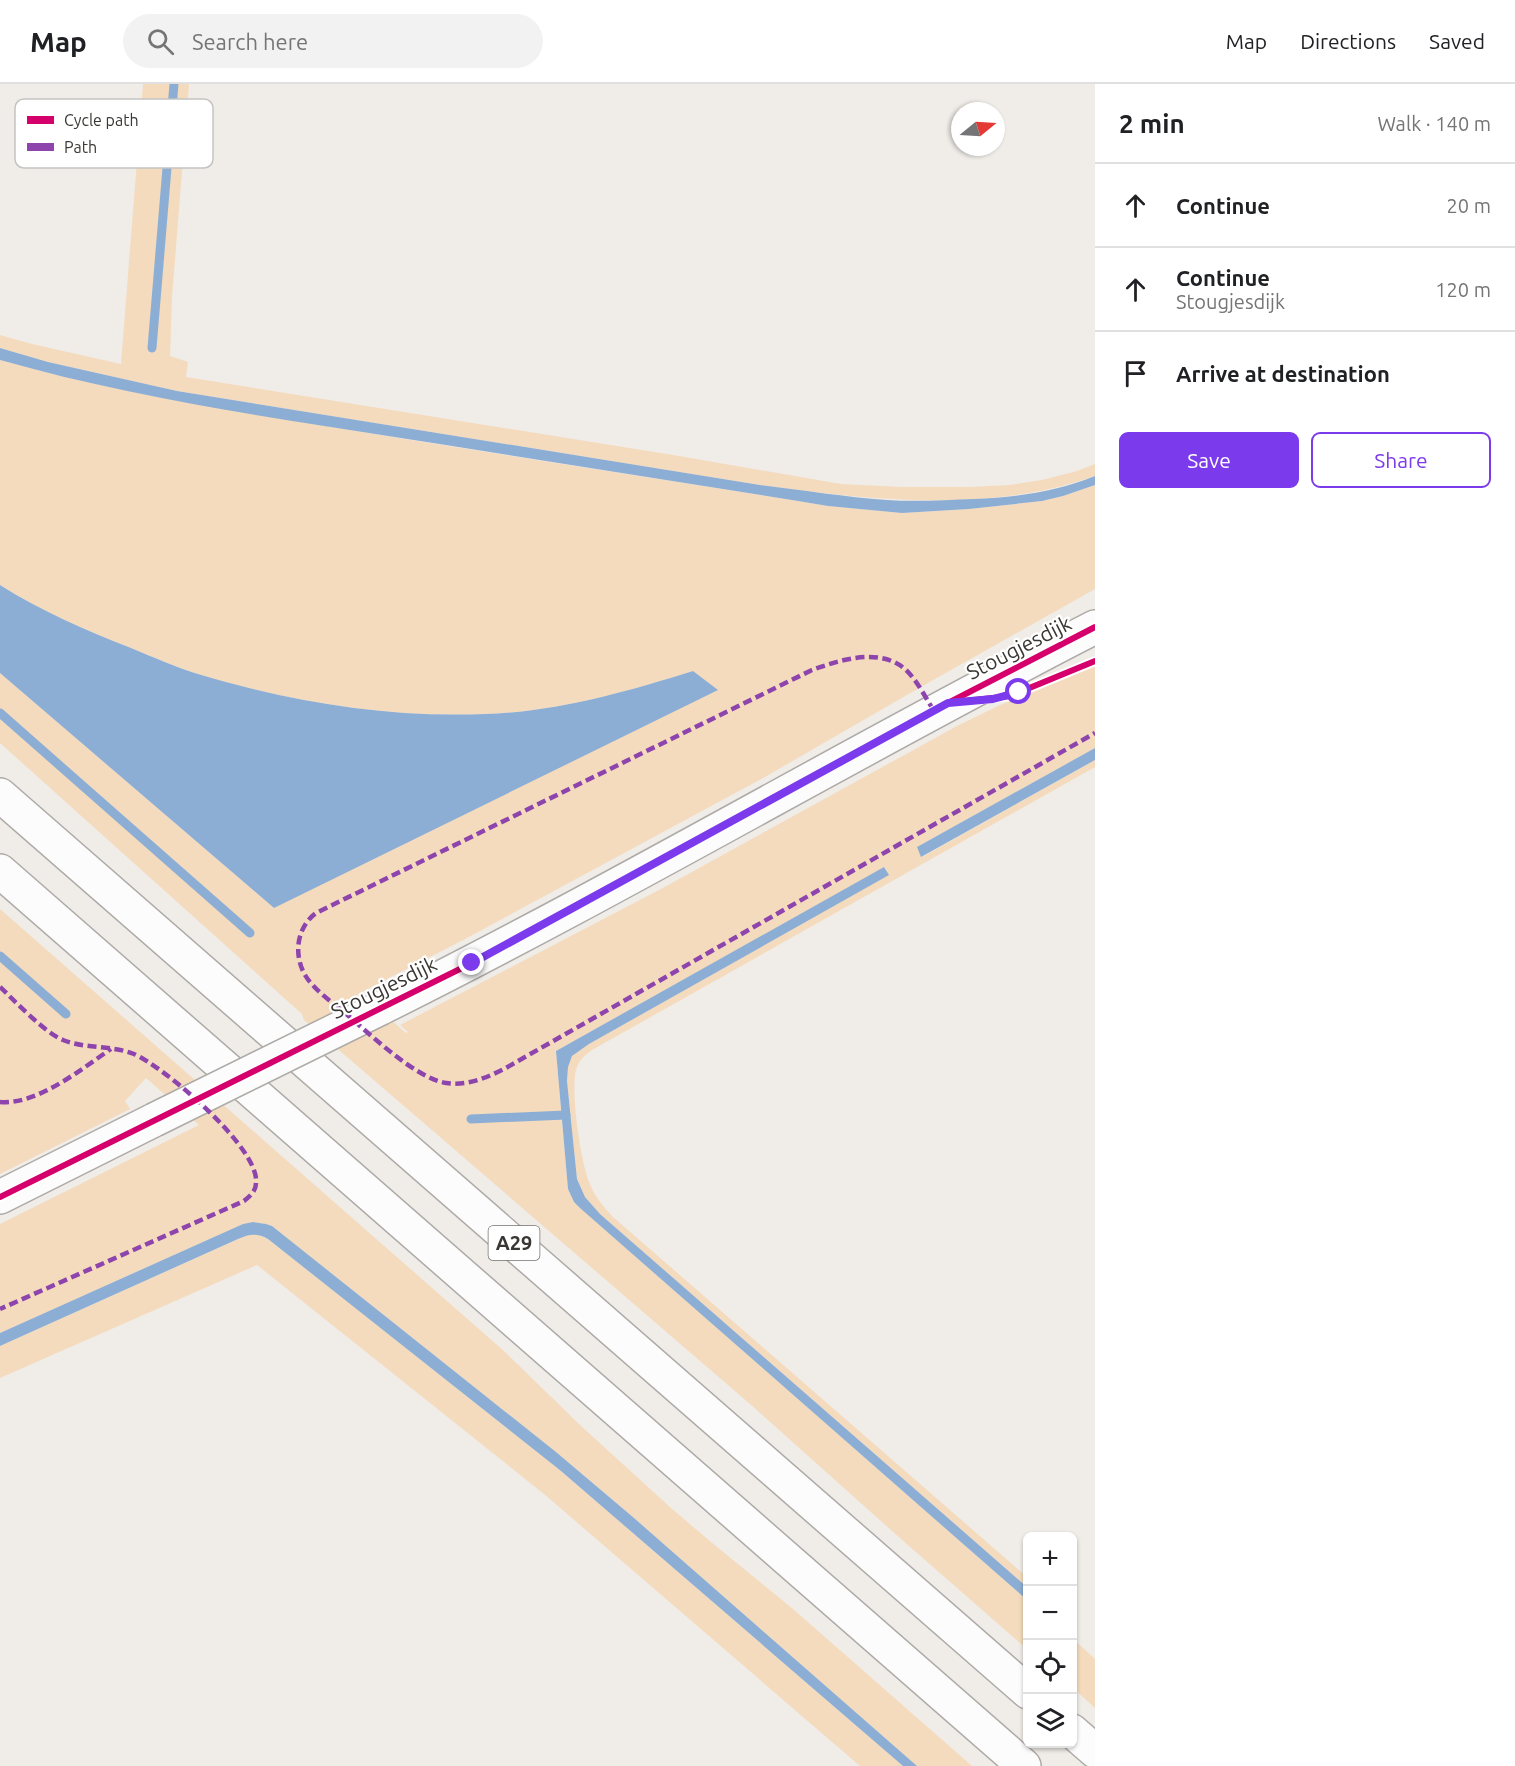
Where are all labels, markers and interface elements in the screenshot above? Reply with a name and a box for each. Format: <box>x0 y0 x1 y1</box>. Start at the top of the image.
search box <box>123 14 543 68</box>
icon: search <box>144 25 177 58</box>
text: Map <box>30 26 87 57</box>
text: Search here <box>192 29 308 54</box>
text: Map <box>1226 29 1267 53</box>
text: Directions <box>1300 29 1396 53</box>
text: Saved <box>1429 29 1485 53</box>
legend <box>15 99 213 168</box>
north arrow <box>951 102 1005 156</box>
text: 2 min <box>1119 109 1185 138</box>
text: Cycle path <box>64 111 139 129</box>
text: Walk · 140 m <box>1378 112 1491 135</box>
text: Path <box>64 138 97 156</box>
icon: ahead <box>1119 189 1152 222</box>
text: Continue <box>1176 193 1270 218</box>
text: 20 m <box>1447 194 1491 217</box>
text: Continue <box>1176 265 1270 290</box>
icon: ahead <box>1119 273 1152 306</box>
text: 120 m <box>1435 278 1491 301</box>
text: Stougjesdijk <box>1176 290 1285 313</box>
icon: arrive <box>1119 357 1152 390</box>
text: Arrive at destination <box>1176 361 1390 386</box>
button: Save <box>1119 432 1299 488</box>
button: Share <box>1311 432 1491 488</box>
street label: Stougjesdijk <box>962 610 1075 684</box>
route start <box>1005 678 1031 704</box>
route end <box>458 949 484 975</box>
street label: Stougjesdijk <box>327 951 441 1023</box>
road number: A29 <box>488 1226 540 1260</box>
map controls <box>1023 1532 1077 1748</box>
button: + <box>1023 1532 1077 1586</box>
button: − <box>1023 1586 1077 1640</box>
button: locate <box>1023 1640 1077 1694</box>
button: layers <box>1023 1694 1077 1748</box>

